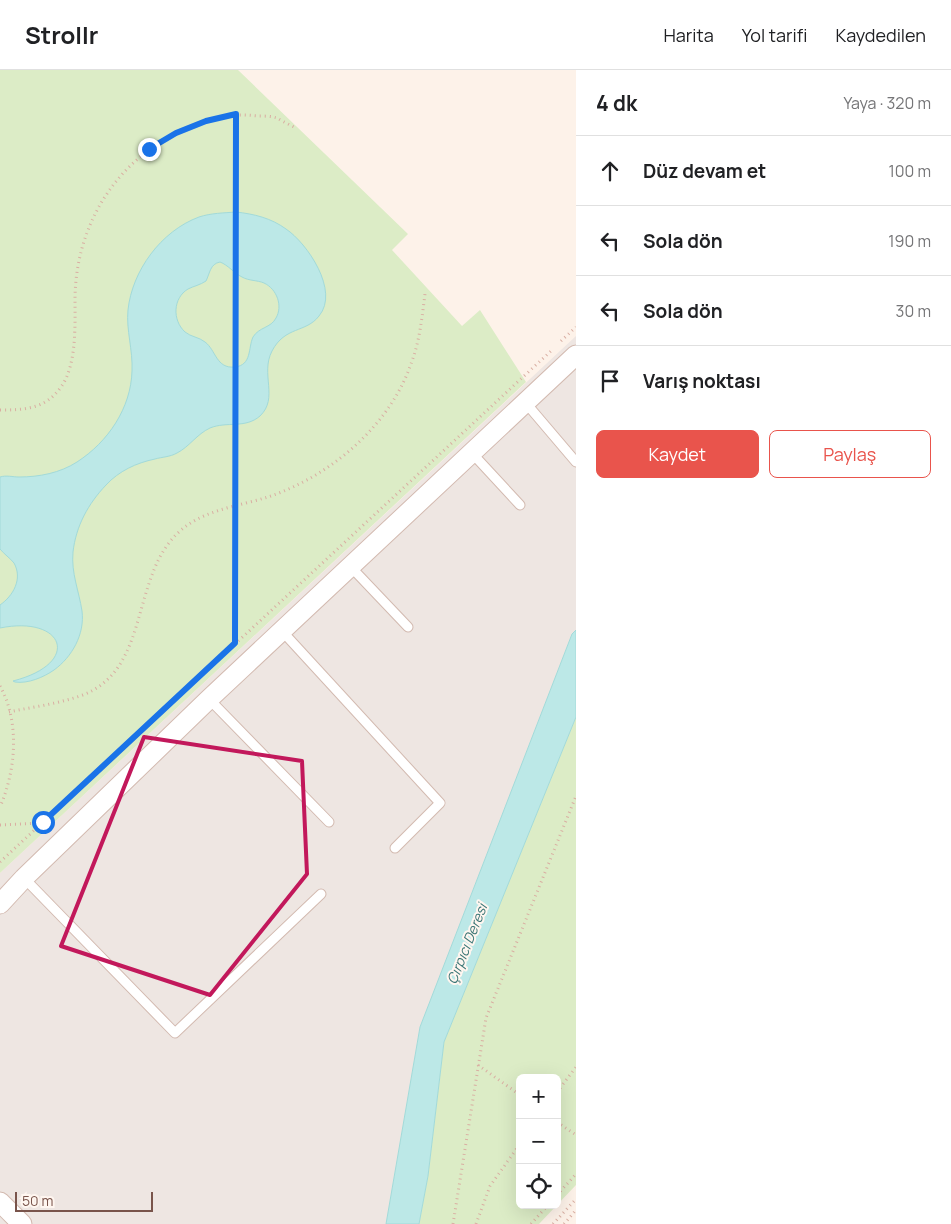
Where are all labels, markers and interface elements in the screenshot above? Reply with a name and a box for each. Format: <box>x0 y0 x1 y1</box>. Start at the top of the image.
text: Strollr <box>25 18 98 51</box>
text: Harita <box>664 23 714 47</box>
text: Yol tarifi <box>742 23 808 47</box>
text: Kaydedilen <box>836 23 926 47</box>
text: 4 dk <box>596 89 637 117</box>
text: Yaya · 320 m <box>843 92 931 114</box>
route end <box>138 138 161 161</box>
icon: ahead <box>596 157 624 185</box>
text: Düz devam et <box>643 158 766 184</box>
text: 100 m <box>888 160 931 182</box>
icon: left <box>596 227 624 255</box>
text: Sola dön <box>643 228 723 254</box>
text: 190 m <box>888 230 931 252</box>
icon: left <box>596 297 624 325</box>
text: Sola dön <box>643 298 723 324</box>
text: 30 m <box>896 300 931 322</box>
icon: arrive <box>596 367 624 395</box>
text: Varış noktası <box>643 368 761 394</box>
button: Kaydet <box>596 430 759 478</box>
button: Paylaş <box>769 430 931 478</box>
route start <box>32 811 55 834</box>
water label: Çırpıcı Deresi <box>442 899 492 987</box>
map controls <box>516 1074 561 1209</box>
button: + <box>516 1074 561 1119</box>
button: − <box>516 1119 561 1164</box>
button: locate <box>516 1164 561 1209</box>
scale bar <box>15 1189 152 1212</box>
text: 50 m <box>22 1191 53 1210</box>

